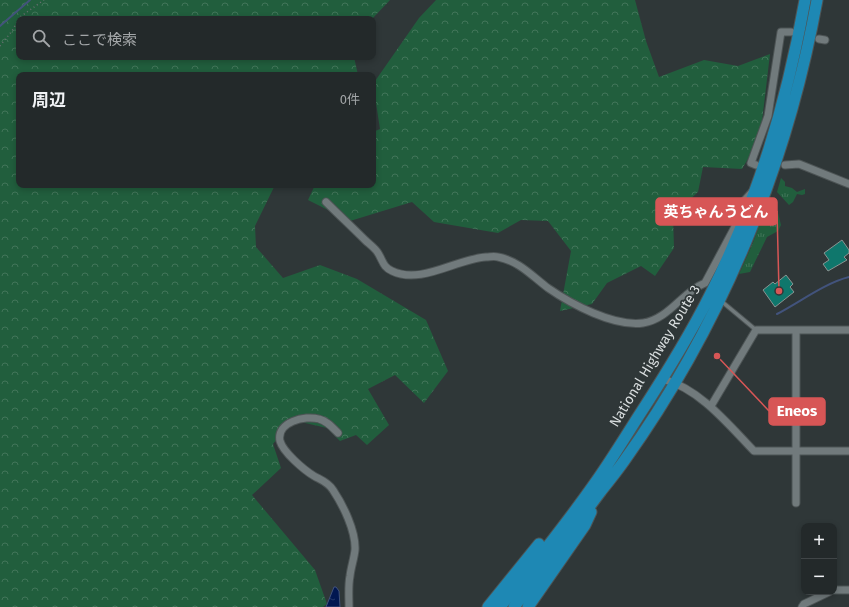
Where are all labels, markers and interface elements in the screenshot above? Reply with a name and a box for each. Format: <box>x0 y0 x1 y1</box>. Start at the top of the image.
search box <box>16 16 376 60</box>
icon: search <box>30 27 52 49</box>
text: ここで検索 <box>62 31 137 49</box>
text: 周辺 <box>32 90 66 111</box>
text: 0件 <box>340 92 360 107</box>
callout: 英ちゃんうどん <box>656 198 777 225</box>
text: 英ちゃんうどん <box>663 203 769 221</box>
street label: National Highway Route 3 <box>606 282 704 430</box>
callout: Eneos <box>769 398 825 425</box>
text: Eneos <box>777 402 817 420</box>
map controls <box>801 523 837 595</box>
button: + <box>801 523 837 559</box>
button: − <box>801 559 837 595</box>

